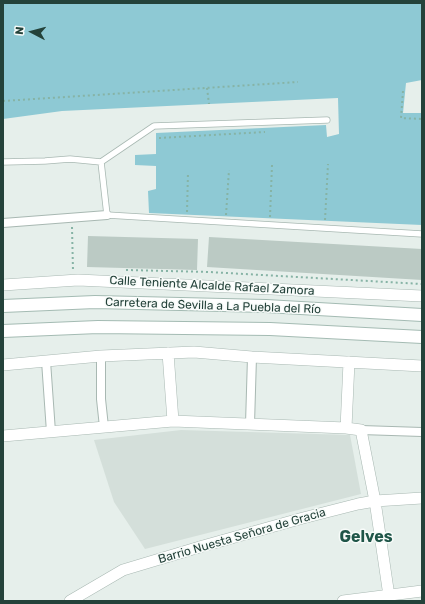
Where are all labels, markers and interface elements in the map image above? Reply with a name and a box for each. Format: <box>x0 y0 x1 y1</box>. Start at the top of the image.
north arrow <box>12 12 52 52</box>
text: N <box>13 26 26 35</box>
street label: Calle Teniente Alcalde Rafael Zamora <box>109 273 315 299</box>
street label: Carretera de Sevilla a La Puebla del Río <box>105 295 321 317</box>
street label: Barrio Nuesta Señora de Gracia <box>157 505 327 567</box>
district label: Gelves <box>339 527 393 547</box>

